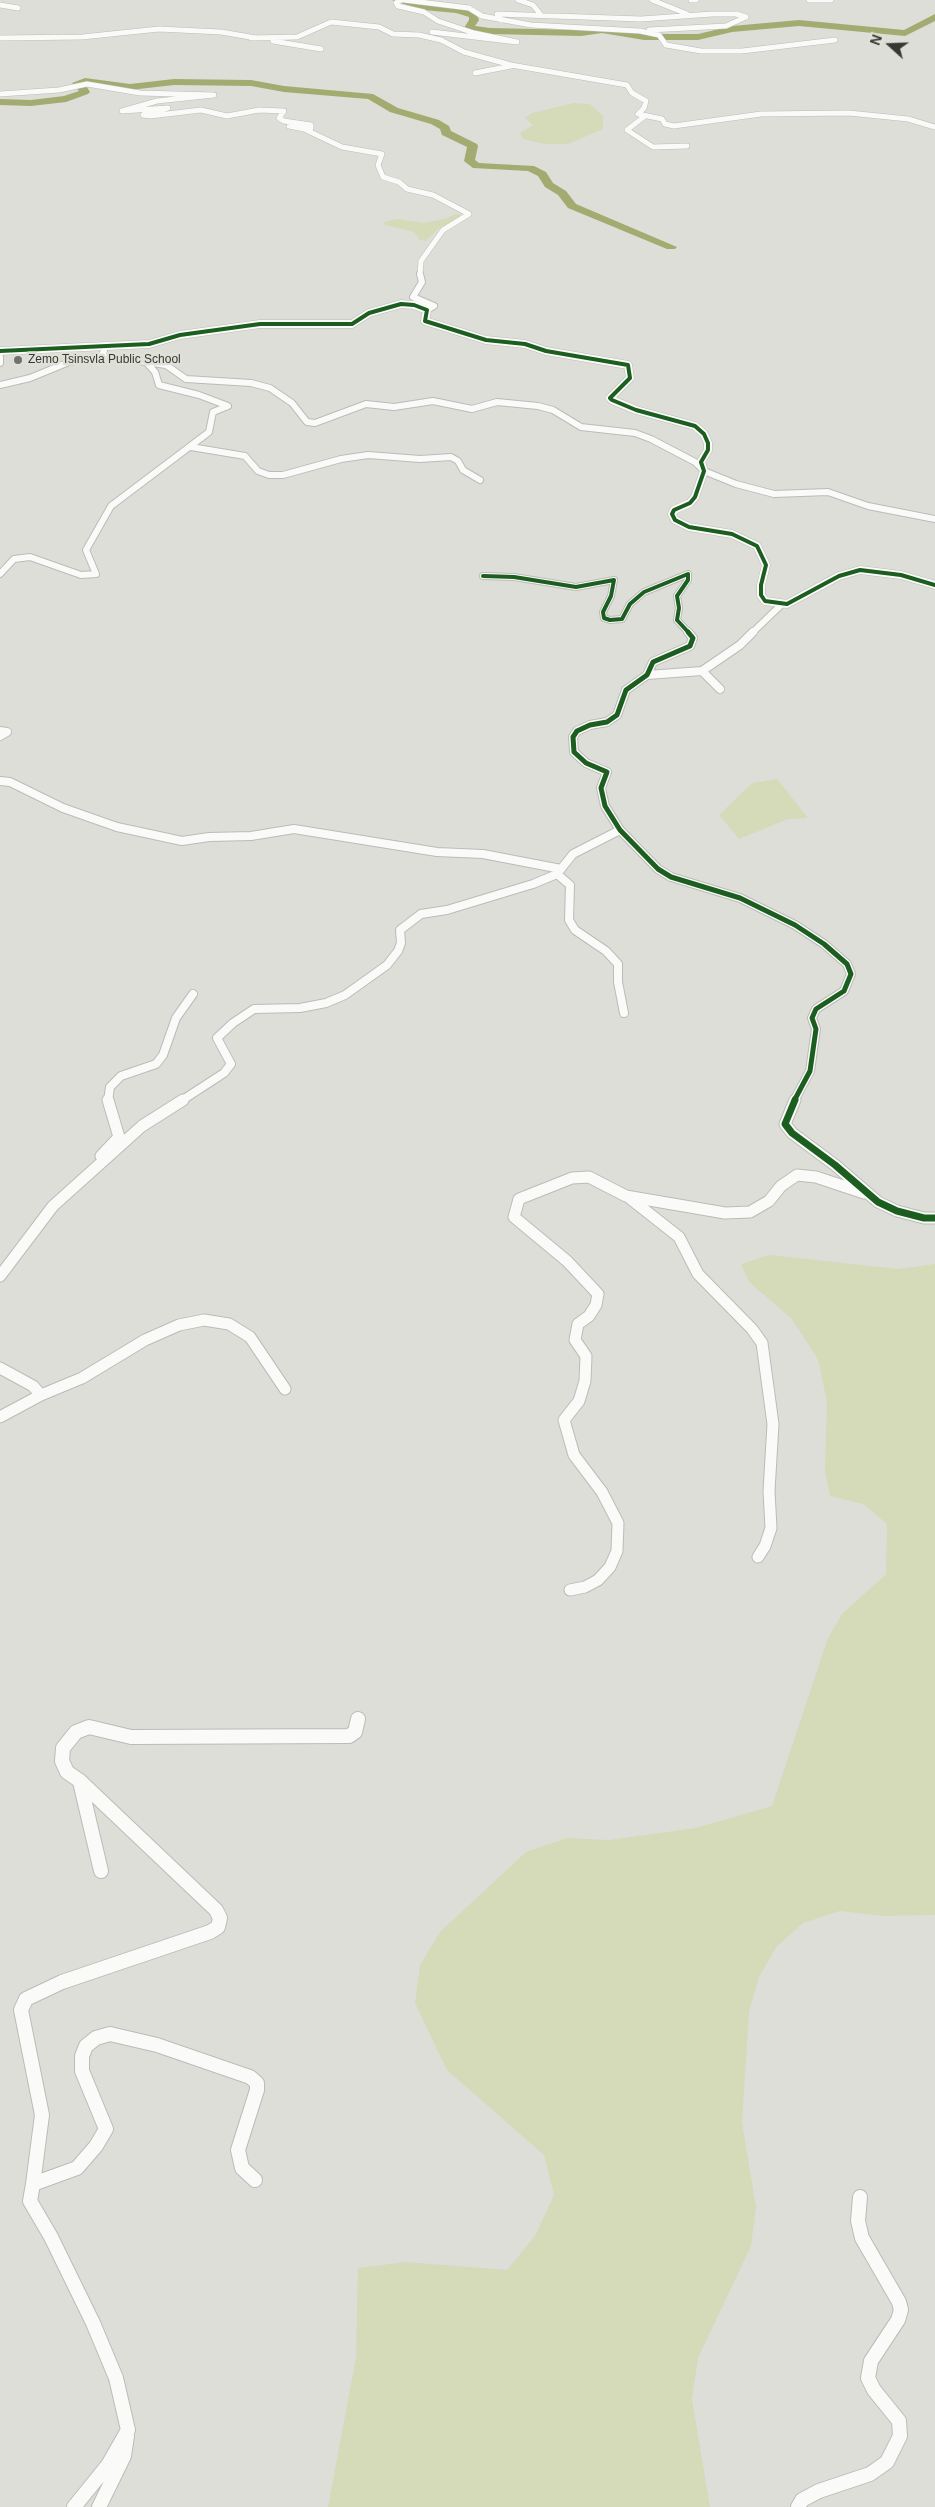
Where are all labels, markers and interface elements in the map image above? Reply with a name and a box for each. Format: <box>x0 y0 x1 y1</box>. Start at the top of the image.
north arrow <box>865 20 915 70</box>
text: N <box>867 32 885 47</box>
place label: Zemo Tsinsvla Public School <box>28 353 181 367</box>
marker: Zemo Tsinsvla Public School <box>12 354 24 366</box>

